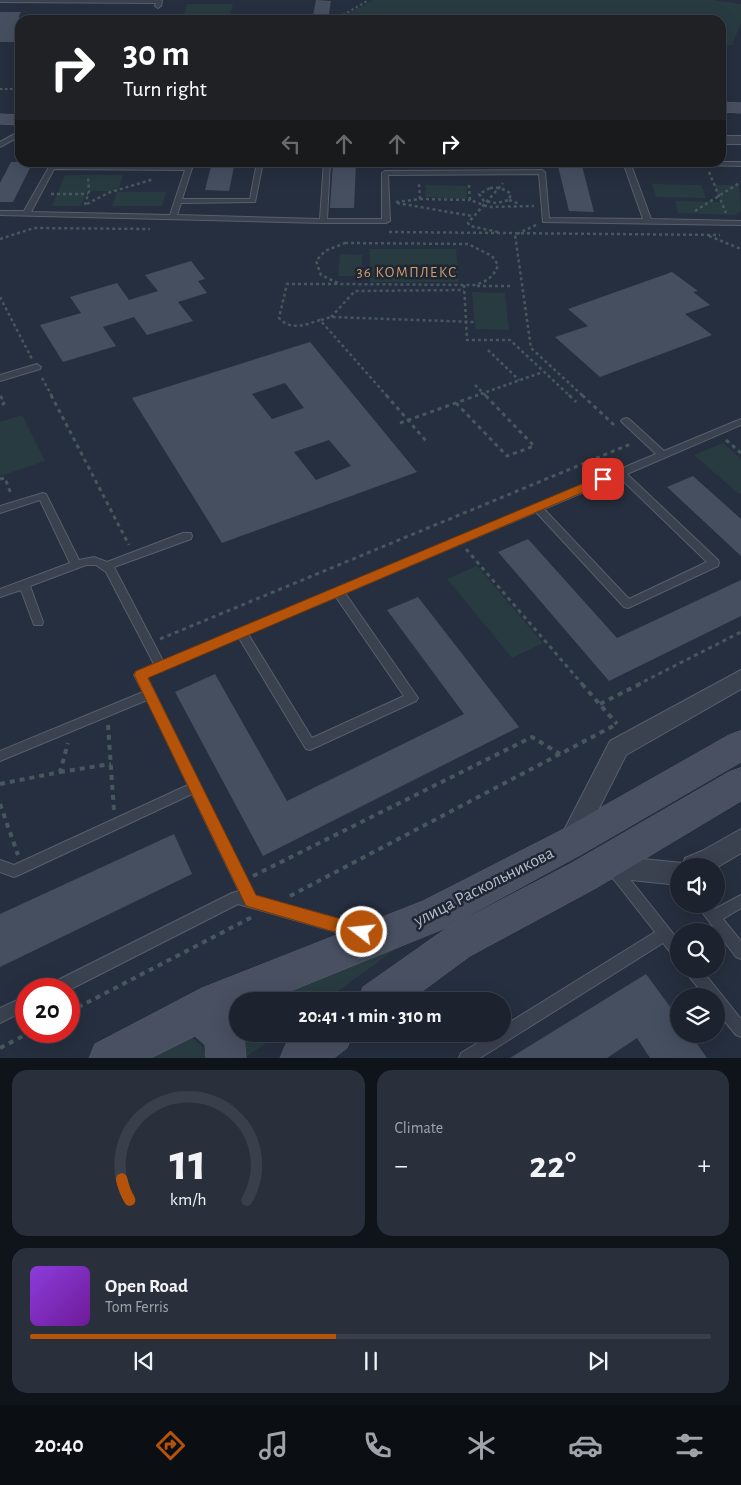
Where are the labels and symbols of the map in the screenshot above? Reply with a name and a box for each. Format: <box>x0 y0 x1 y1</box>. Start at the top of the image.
district label: 36 КОМПЛЕКС <box>356 265 458 280</box>
pin <box>582 458 624 500</box>
street label: улица Раскольникова <box>410 844 557 931</box>
position arrow <box>335 905 387 957</box>
speed limit sign: 20 <box>15 978 80 1043</box>

